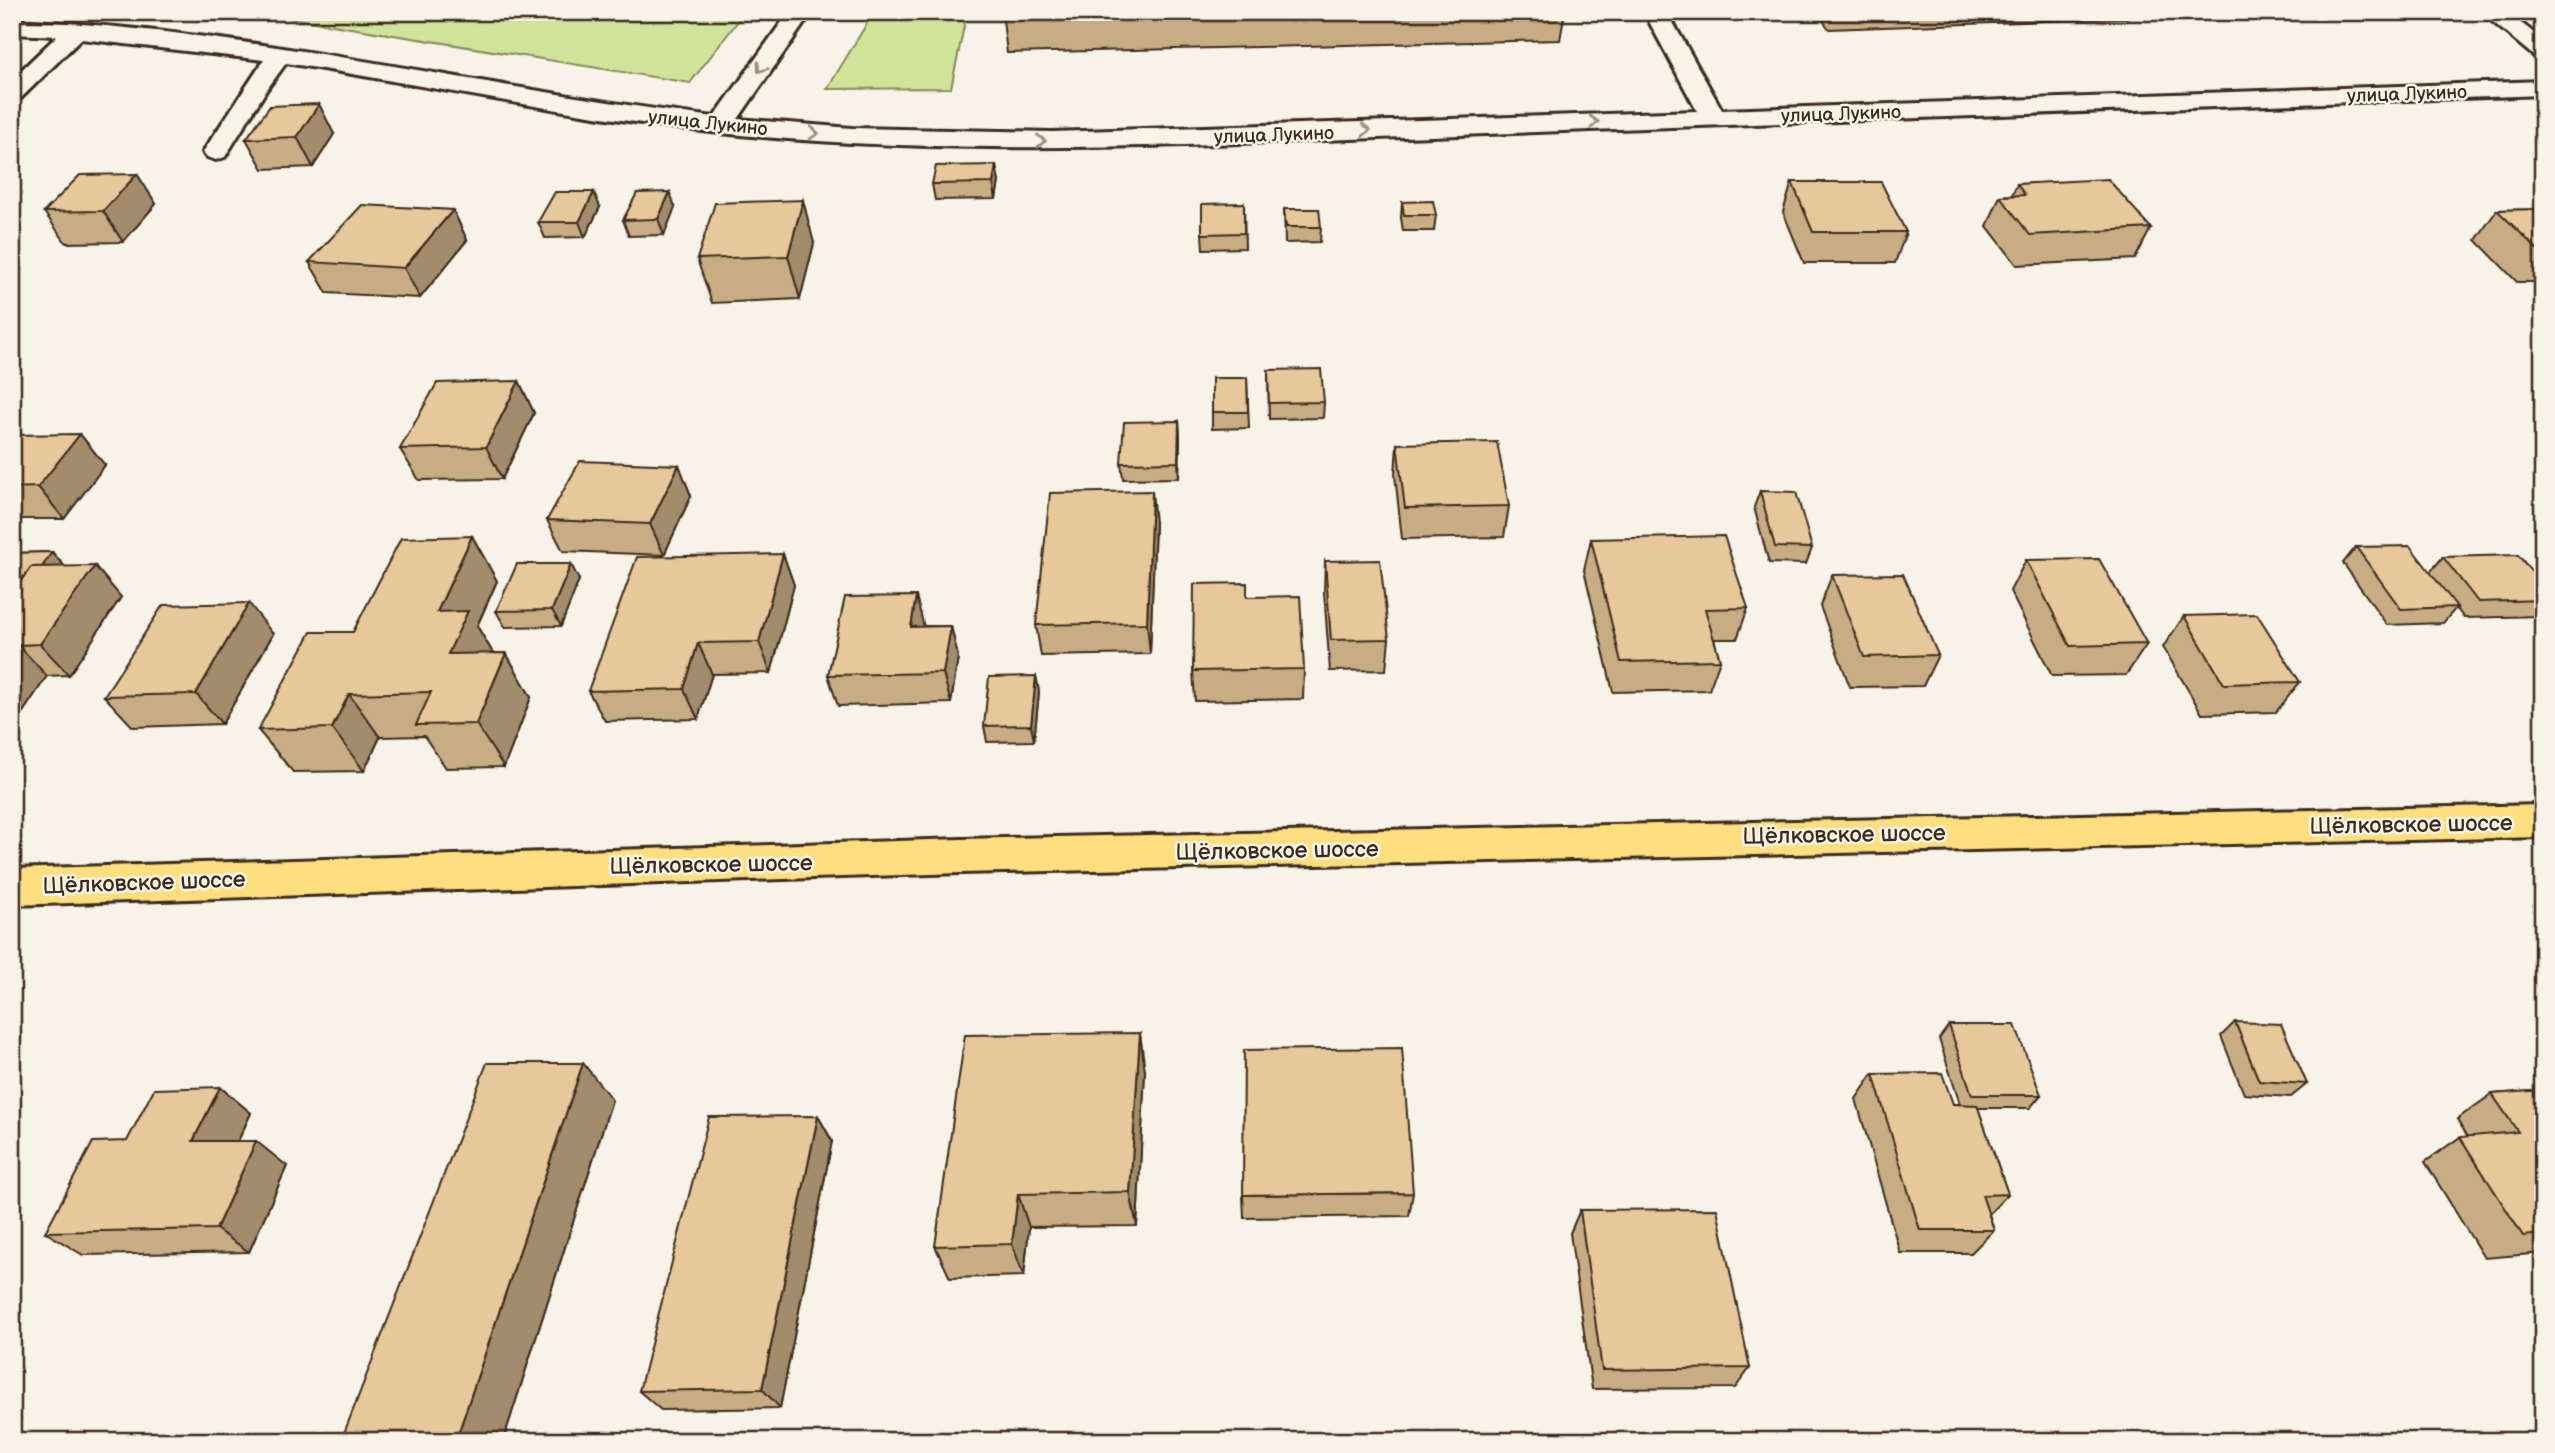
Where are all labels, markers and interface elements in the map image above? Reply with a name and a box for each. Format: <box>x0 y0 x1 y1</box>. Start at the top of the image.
one-way arrow <box>757 60 770 73</box>
street label: улица Лукино <box>2347 81 2467 108</box>
street label: улица Лукино <box>1781 101 1901 128</box>
street label: улица Лукино <box>647 106 769 141</box>
one-way arrow <box>1588 114 1599 129</box>
street label: улица Лукино <box>1214 122 1334 149</box>
one-way arrow <box>1361 123 1372 138</box>
one-way arrow <box>808 125 819 140</box>
one-way arrow <box>1036 134 1047 149</box>
street label: Щёлковское шоссе <box>2309 809 2513 841</box>
street label: Щёлковское шоссе <box>1742 819 1946 851</box>
street label: Щёлковское шоссе <box>1175 835 1379 867</box>
street label: Щёлковское шоссе <box>609 849 813 881</box>
street label: Щёлковское шоссе <box>42 865 246 901</box>

